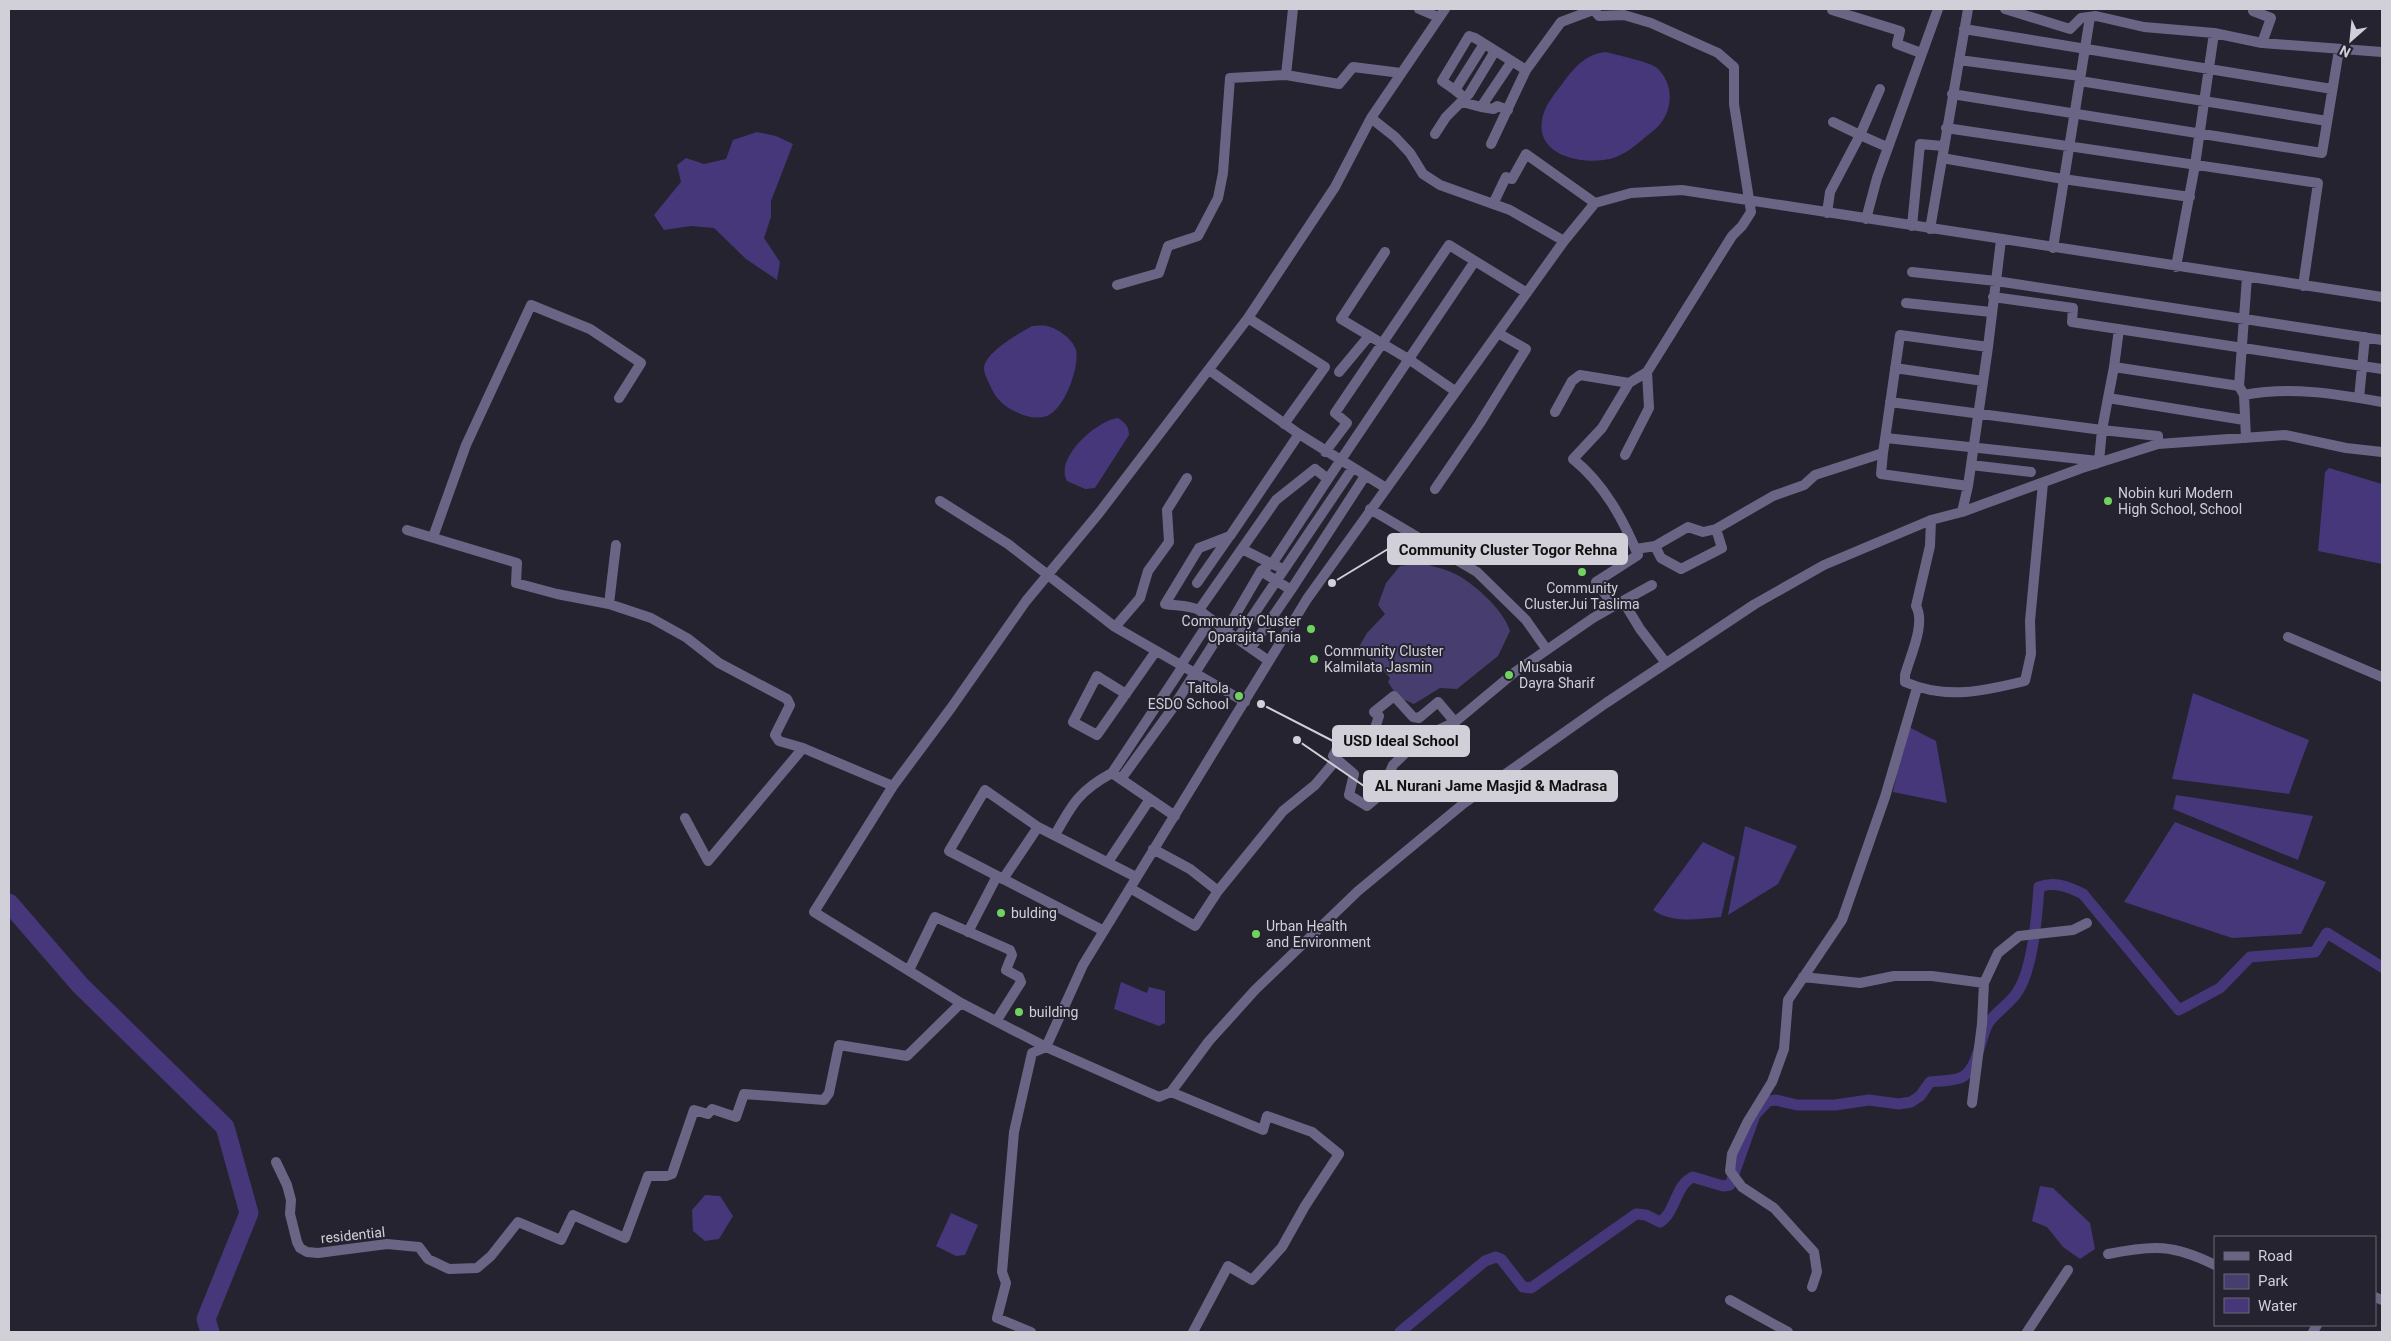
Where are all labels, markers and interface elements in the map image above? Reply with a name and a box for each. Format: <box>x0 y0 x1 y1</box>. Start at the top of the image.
north arrow <box>2326 15 2376 65</box>
text: N <box>2337 42 2353 61</box>
place label: Nobin kuri Modern High School, School <box>2118 485 2242 517</box>
marker: Nobin kuri Modern High School, School <box>2102 495 2114 507</box>
callout: Community Cluster Togor Rehna <box>1388 534 1627 564</box>
text: Community Cluster Togor Rehna <box>1399 541 1617 559</box>
marker: Community ClusterJui Taslima <box>1576 566 1588 578</box>
place label: Community ClusterJui Taslima <box>1524 580 1640 612</box>
place label: Community Cluster Oparajita Tania <box>1182 613 1301 645</box>
marker: Community Cluster Oparajita Tania <box>1305 623 1317 635</box>
place label: Community Cluster Kalmilata Jasmin <box>1324 643 1444 675</box>
marker: Community Cluster Kalmilata Jasmin <box>1308 653 1320 665</box>
place label: Musabia Dayra Sharif <box>1519 659 1595 691</box>
marker: Musabia Dayra Sharif <box>1503 669 1515 681</box>
place label: Taltola ESDO School <box>1148 680 1229 712</box>
marker: Taltola ESDO School <box>1233 690 1245 702</box>
callout: USD Ideal School <box>1333 726 1469 756</box>
text: USD Ideal School <box>1343 732 1459 750</box>
callout: AL Nurani Jame Masjid & Madrasa <box>1364 771 1617 801</box>
text: AL Nurani Jame Masjid & Madrasa <box>1375 777 1607 795</box>
place label: bulding <box>1011 905 1057 921</box>
marker: bulding <box>995 907 1007 919</box>
place label: Urban Health and Environment <box>1266 918 1371 950</box>
marker: Urban Health and Environment <box>1250 928 1262 940</box>
place label: building <box>1029 1004 1078 1020</box>
marker: building <box>1013 1006 1025 1018</box>
street label: residential <box>320 1224 386 1246</box>
legend <box>2214 1236 2376 1326</box>
text: Road <box>2258 1247 2292 1265</box>
text: Park <box>2258 1272 2289 1290</box>
text: Water <box>2258 1297 2297 1315</box>

